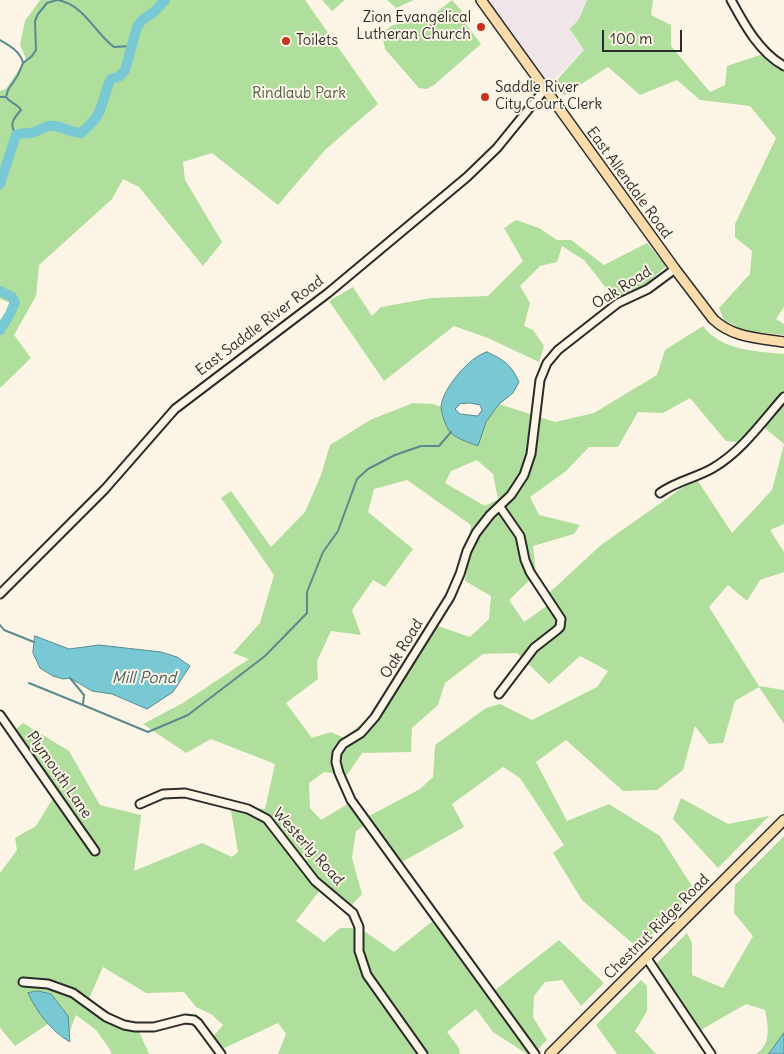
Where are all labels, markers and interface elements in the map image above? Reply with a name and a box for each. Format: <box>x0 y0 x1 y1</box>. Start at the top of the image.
place label: Zion Evangelical Lutheran Church <box>356 9 471 44</box>
scale bar <box>604 20 684 52</box>
marker: Zion Evangelical Lutheran Church <box>475 21 487 33</box>
text: 100 m <box>610 29 652 48</box>
place label: Toilets <box>296 32 338 50</box>
marker: Toilets <box>280 35 292 47</box>
place label: Saddle River City Court Clerk <box>495 79 602 114</box>
park label: Rindlaub Park <box>252 85 346 103</box>
marker: Saddle River City Court Clerk <box>479 91 491 103</box>
street label: East Allendale Road <box>583 124 675 242</box>
street label: Oak Road <box>589 263 655 313</box>
street label: East Saddle River Road <box>193 272 327 380</box>
street label: Oak Road <box>377 616 427 682</box>
water label: Mill Pond <box>112 668 176 688</box>
street label: Plymouth Lane <box>22 728 96 822</box>
street label: Westerly Road <box>269 805 347 889</box>
street label: Chestnut Ridge Road <box>601 871 713 983</box>

